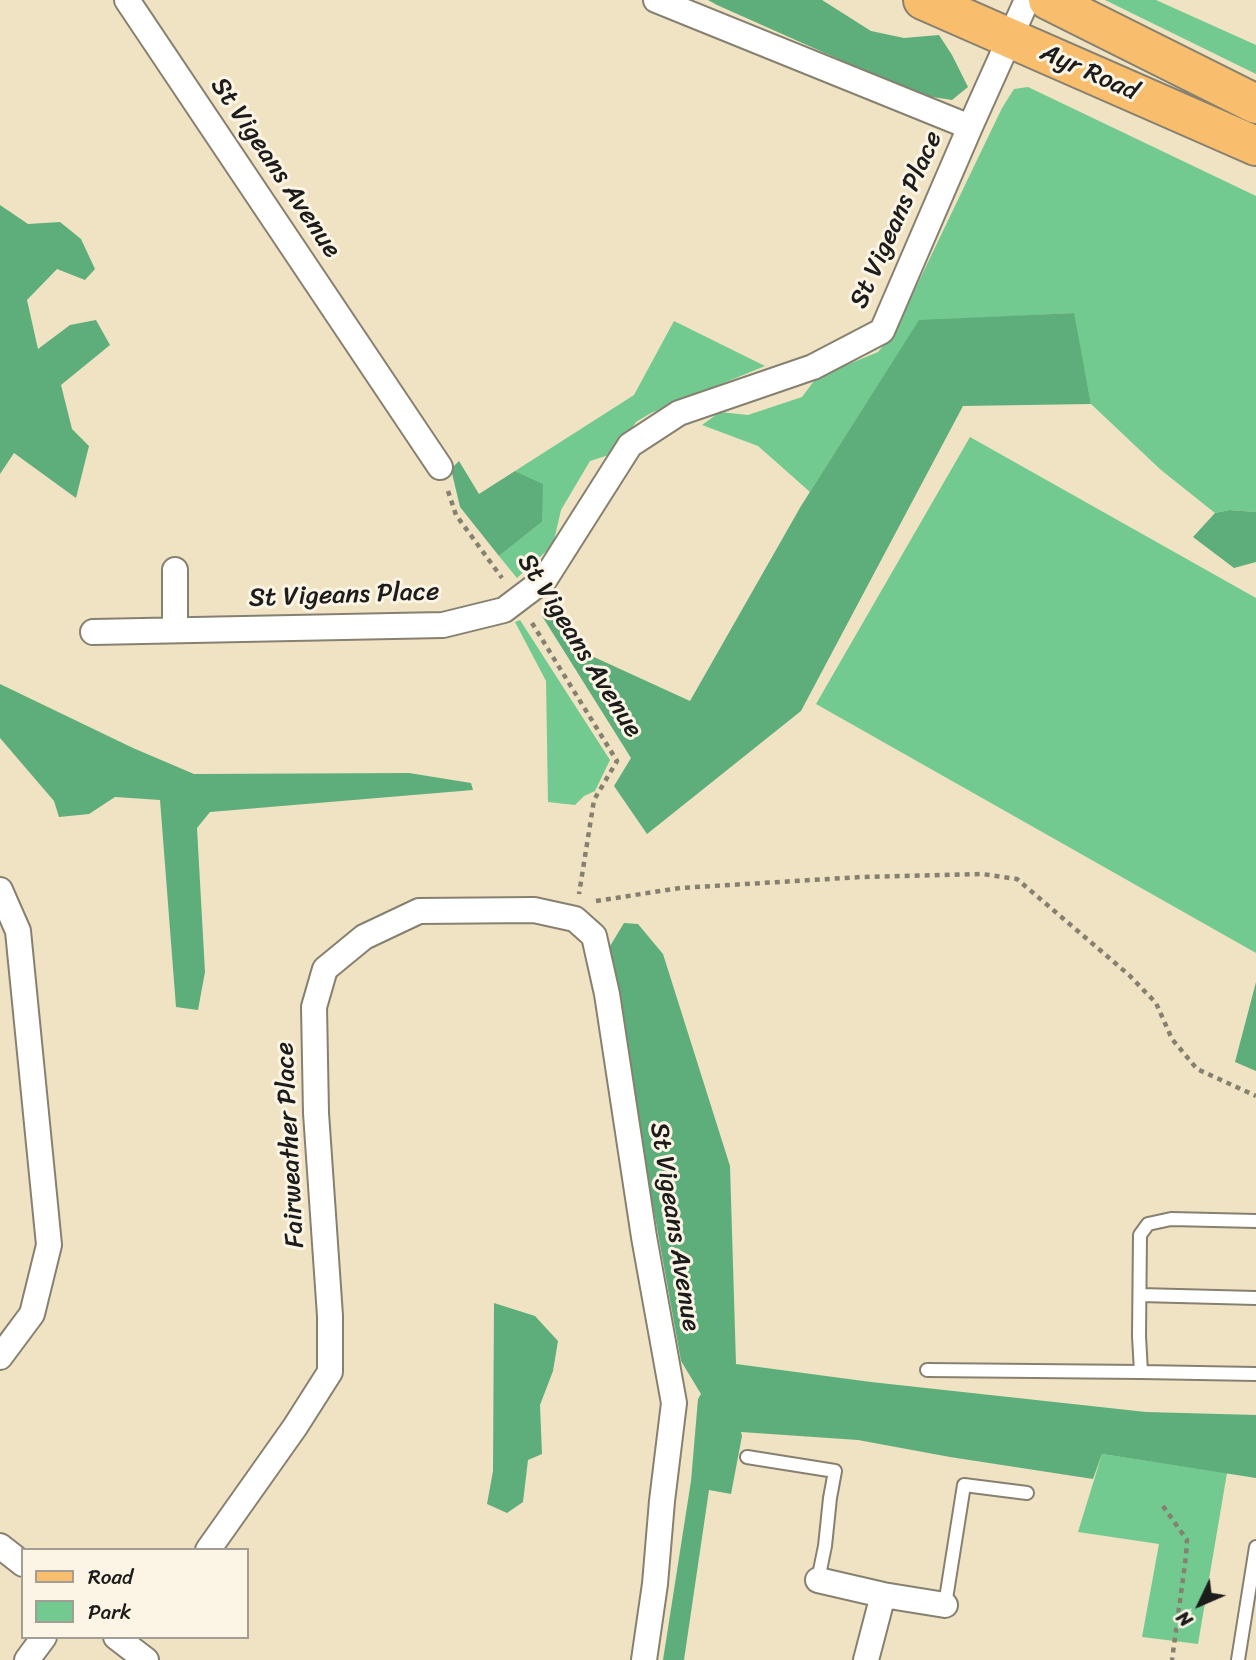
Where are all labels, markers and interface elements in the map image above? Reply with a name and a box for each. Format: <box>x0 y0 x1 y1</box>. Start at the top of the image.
street label: Ayr Road <box>1035 38 1143 108</box>
street label: St Vigeans Avenue <box>203 72 347 264</box>
street label: St Vigeans Place <box>844 127 950 313</box>
street label: St Vigeans Avenue <box>510 548 648 744</box>
street label: St Vigeans Place <box>248 577 440 615</box>
street label: Fairweather Place <box>270 1041 312 1249</box>
street label: St Vigeans Avenue <box>642 1120 706 1334</box>
legend <box>21 1548 248 1639</box>
text: Road <box>88 1558 133 1596</box>
north arrow <box>1165 1569 1235 1639</box>
text: Park <box>88 1593 131 1631</box>
text: N <box>1168 1603 1201 1635</box>

